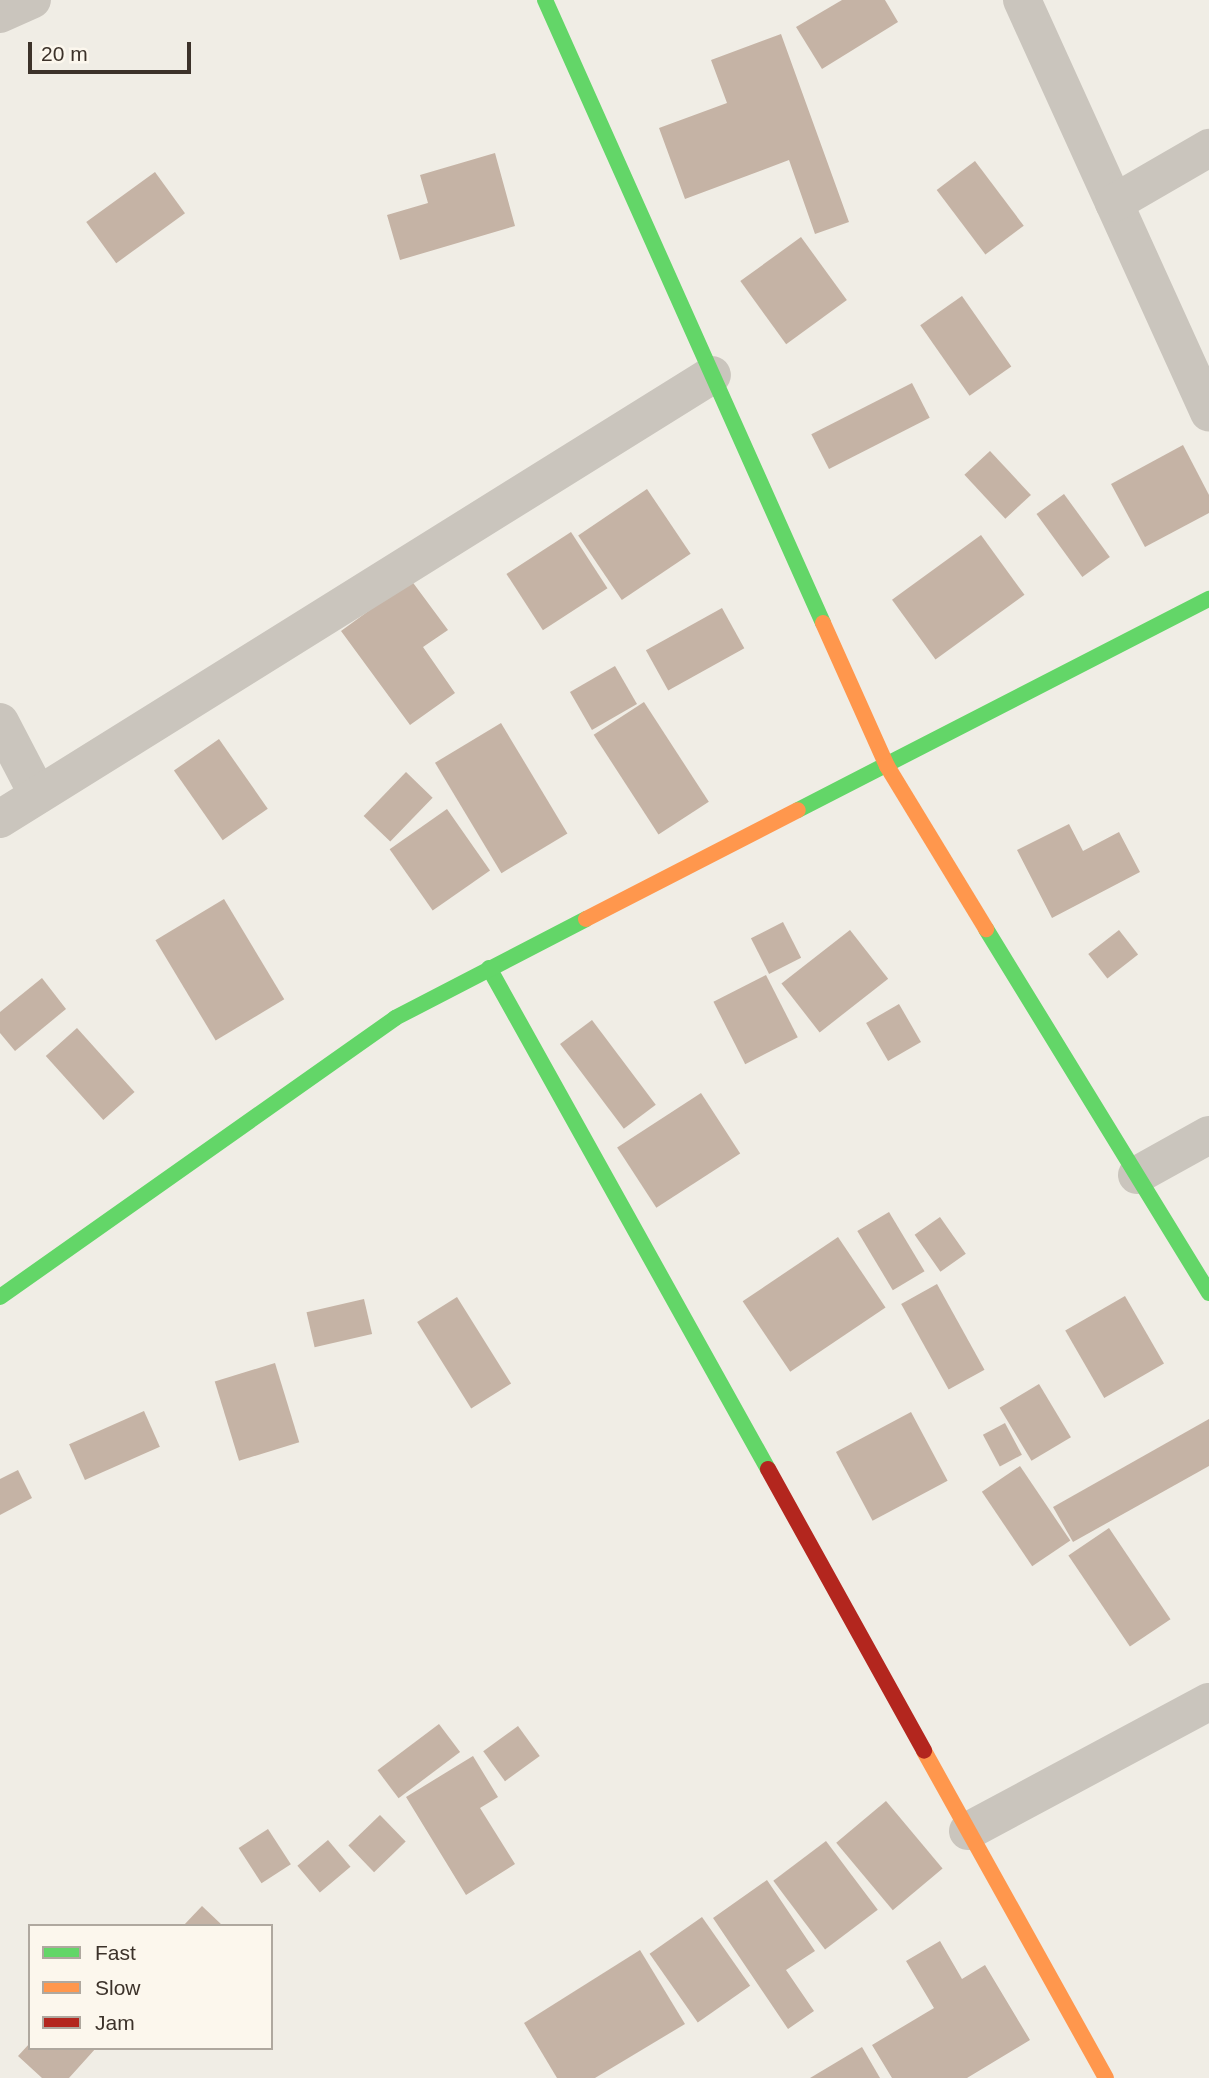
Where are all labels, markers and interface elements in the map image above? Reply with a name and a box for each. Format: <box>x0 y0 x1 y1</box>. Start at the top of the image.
scale bar <box>32 28 194 72</box>
text: 20 m <box>41 42 88 65</box>
legend <box>28 1924 273 2050</box>
text: Fast <box>95 1941 136 1964</box>
text: Slow <box>95 1976 141 1999</box>
text: Jam <box>95 2011 135 2034</box>

